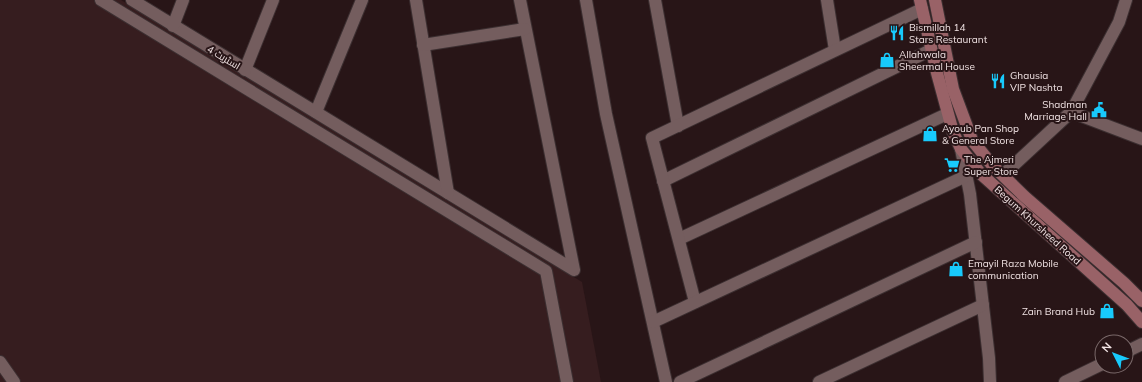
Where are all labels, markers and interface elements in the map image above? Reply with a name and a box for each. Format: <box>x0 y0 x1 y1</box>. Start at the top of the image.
place label: Bismillah 14 Stars Restaurant <box>909 21 988 46</box>
restaurant icon: Bismillah 14 Stars Restaurant <box>888 24 906 42</box>
street label: اسٹریٹ 4 <box>205 42 243 72</box>
place label: Allahwala Sheermal House <box>899 48 975 73</box>
shop icon: Allahwala Sheermal House <box>878 51 896 69</box>
place label: Ghausia VIP Nashta <box>1010 69 1062 94</box>
restaurant icon: Ghausia VIP Nashta <box>989 72 1007 90</box>
place label: Shadman Marriage Hall <box>1024 98 1087 123</box>
public building icon: Shadman Marriage Hall <box>1090 101 1108 119</box>
place label: Ayoub Pan Shop & General Store <box>942 122 1019 147</box>
shop icon: Ayoub Pan Shop & General Store <box>921 125 939 143</box>
place label: The Ajmeri Super Store <box>964 153 1018 178</box>
supermarket icon: The Ajmeri Super Store <box>943 156 961 174</box>
street label: Begum Khursheed Road <box>992 183 1084 268</box>
place label: Emayil Raza Mobile communication <box>968 257 1058 282</box>
shop icon: Emayil Raza Mobile communication <box>947 260 965 278</box>
shop icon: Zain Brand Hub <box>1098 302 1116 320</box>
place label: Zain Brand Hub <box>1022 305 1095 318</box>
north arrow <box>1094 334 1134 374</box>
text: N <box>1099 340 1115 355</box>

